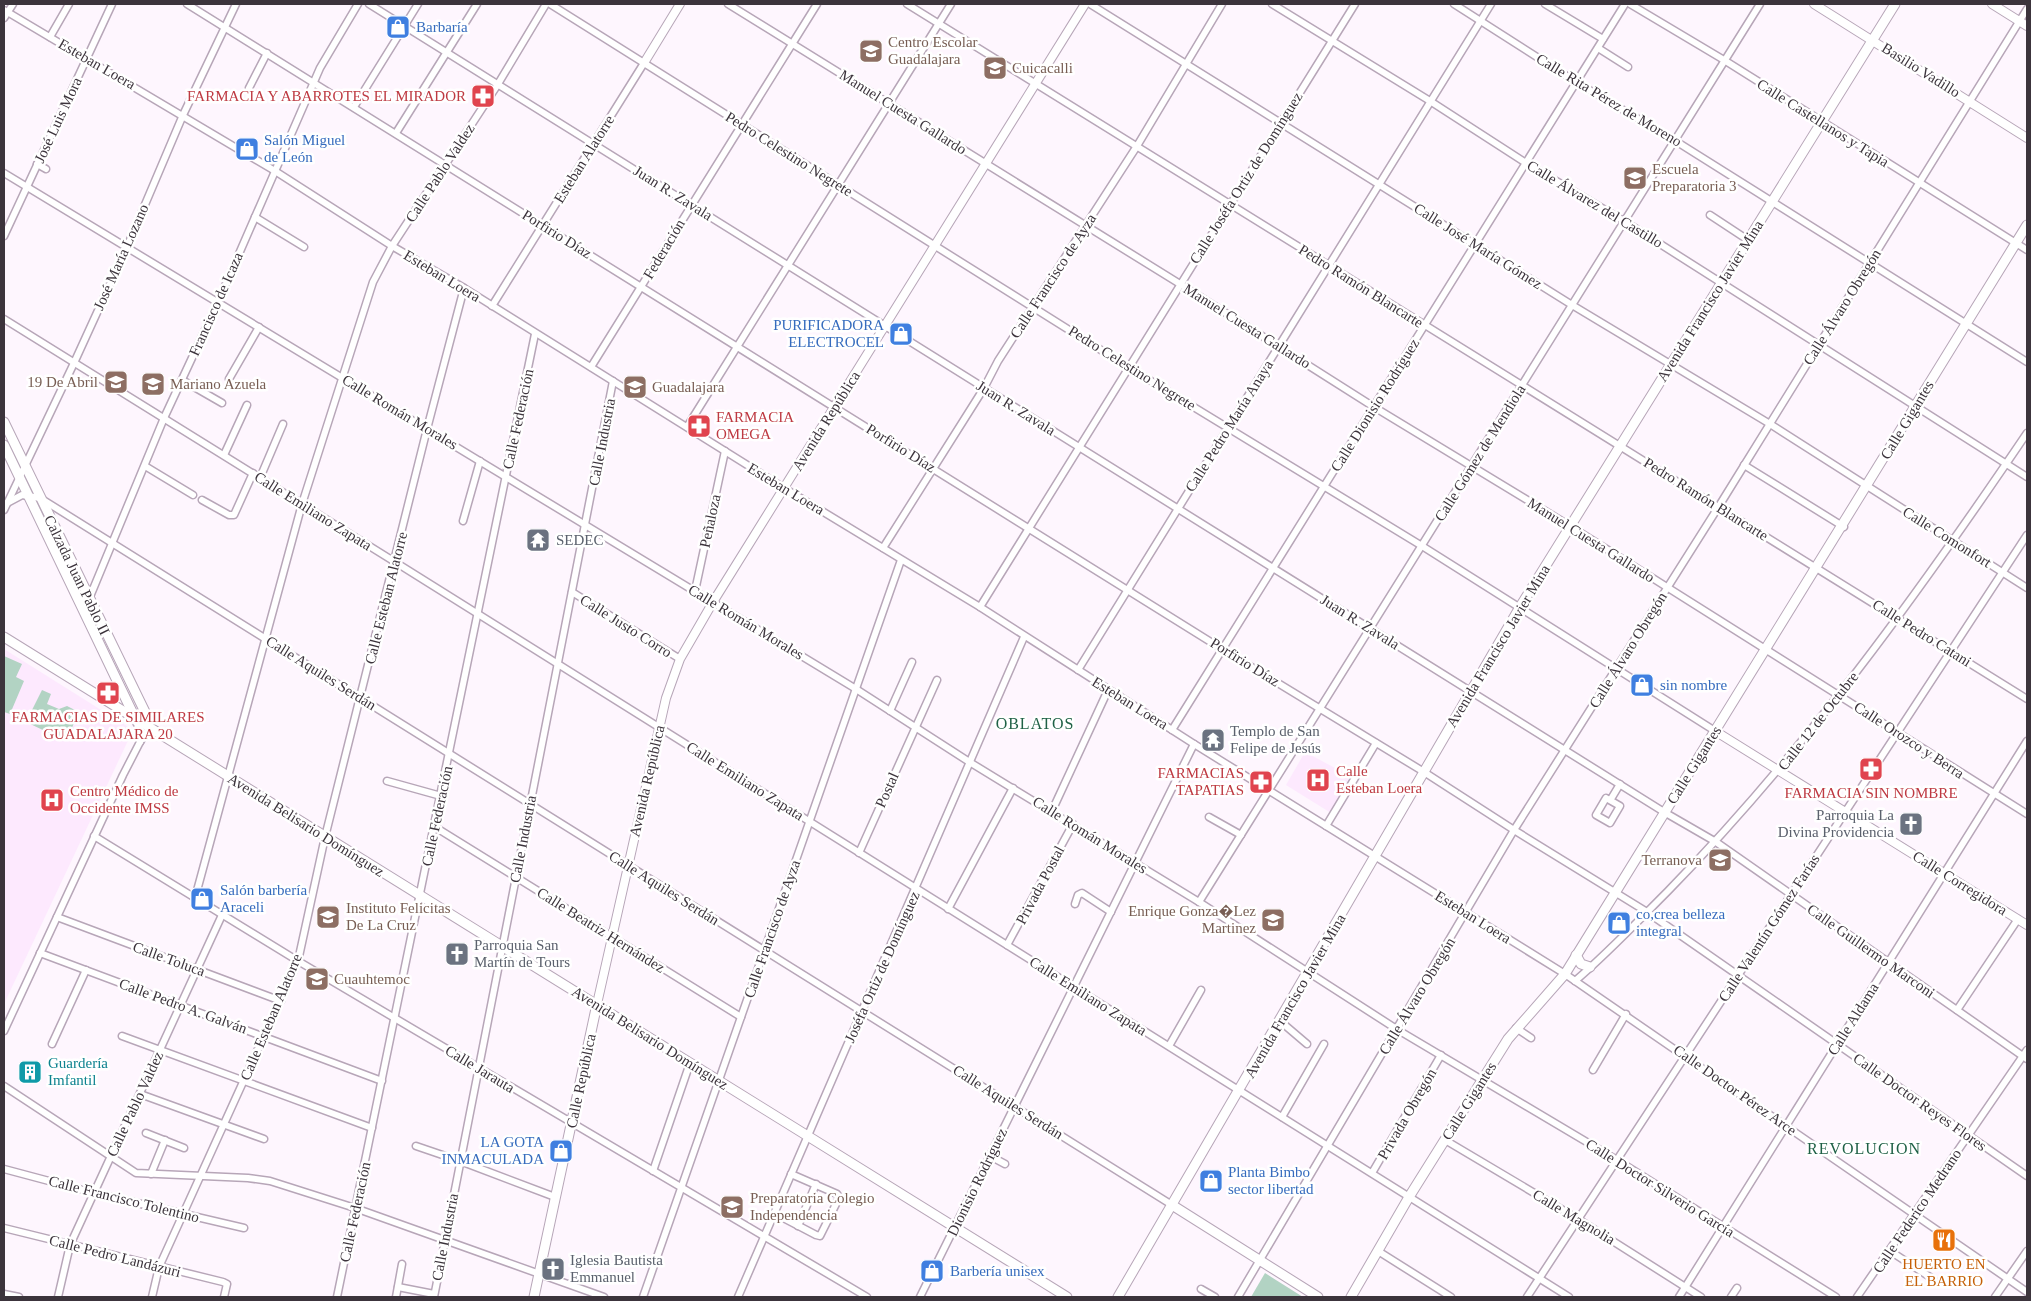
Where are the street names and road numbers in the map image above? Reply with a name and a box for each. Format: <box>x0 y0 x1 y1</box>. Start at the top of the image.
street label: Esteban Loera <box>56 36 139 93</box>
street label: Basilio Vadillo <box>1879 40 1963 100</box>
street label: Calle Rita Pérez de Moreno <box>1533 50 1685 150</box>
street label: Manuel Cuesta Gallardo <box>837 66 969 158</box>
street label: José Luis Mora <box>31 74 85 165</box>
street label: Calle Castellanos y Tapia <box>1754 76 1892 170</box>
street label: Calle Joséfa Ortiz de Domínguez <box>1186 89 1306 267</box>
street label: Pedro Celestino Negrete <box>723 108 856 200</box>
street label: Esteban Alatorre <box>551 112 618 206</box>
street label: Calle Pablo Valdez <box>402 121 478 225</box>
street label: Calle Álvarez del Castillo <box>1524 157 1666 251</box>
street label: Juan R. Zavala <box>631 162 715 224</box>
street label: Calle José María Gómez <box>1411 200 1545 292</box>
street label: José María Lozano <box>90 202 152 312</box>
street label: Porfirio Díaz <box>519 206 595 262</box>
street label: Calle Francisco de Ayza <box>1007 211 1099 341</box>
street label: Federación <box>640 216 688 282</box>
street label: Avenida Francisco Javier Mina <box>1654 217 1766 384</box>
street label: Pedro Ramón Blancarte <box>1296 241 1426 331</box>
street label: Calle Álvaro Obregón <box>1800 246 1884 368</box>
street label: Esteban Loera <box>401 247 483 305</box>
street label: Francisco de Icaza <box>186 249 246 358</box>
street label: Manuel Cuesta Gallardo <box>1181 280 1313 372</box>
street label: Pedro Celestino Negrete <box>1066 322 1199 414</box>
street label: Calle Dionisio Rodríguez <box>1328 335 1423 474</box>
street label: Calle Pedro María Anaya <box>1182 357 1276 495</box>
street label: Calle Federación <box>500 367 537 471</box>
street label: Avenida República <box>789 368 863 474</box>
street label: Calle Román Morales <box>339 371 461 453</box>
street label: Juan R. Zavala <box>974 377 1058 439</box>
street label: Calle Gigantes <box>1877 378 1937 462</box>
street label: Calle Gómez de Mendiola <box>1431 382 1529 524</box>
street label: Calle Industria <box>586 397 618 487</box>
street label: Porfirio Díaz <box>863 420 939 476</box>
street label: Pedro Ramón Blancarte <box>1641 454 1771 544</box>
street label: Esteban Loera <box>745 460 827 518</box>
street label: Calle Emiliano Zapata <box>252 468 375 554</box>
street label: Peñaloza <box>697 493 724 549</box>
street label: Manuel Cuesta Gallardo <box>1525 494 1657 586</box>
street label: Calle Comonfort <box>1900 503 1995 571</box>
street label: Calzada Juan Pablo II <box>41 513 113 637</box>
street label: Calle Esteban Alatorre <box>362 530 410 666</box>
street label: Avenida Francisco Javier Mina <box>1443 562 1553 730</box>
street label: Calle Román Morales <box>685 581 807 663</box>
street label: Calle Álvaro Obregón <box>1586 589 1670 711</box>
street label: Calle Justo Corro <box>577 591 675 661</box>
street label: Juan R. Zavala <box>1318 591 1402 653</box>
street label: Calle Pedro Catani <box>1870 596 1974 670</box>
street label: Calle Aquiles Serdán <box>263 633 379 714</box>
street label: Porfirio Díaz <box>1207 634 1283 690</box>
street label: Calle 12 de Octubre <box>1775 668 1862 773</box>
street label: Esteban Loera <box>1089 673 1171 733</box>
street label: Calle Orozco y Berra <box>1851 698 1967 782</box>
street label: Avenida República <box>626 723 668 838</box>
street label: Calle Gigantes <box>1664 723 1724 807</box>
street label: Calle Emiliano Zapata <box>684 738 807 824</box>
street label: Calle Federación <box>419 764 456 868</box>
street label: Avenida Belisario Domínguez <box>225 770 387 880</box>
street label: Postal <box>872 770 902 810</box>
street label: Calle Román Morales <box>1030 793 1150 877</box>
street label: Calle Industria <box>507 794 539 884</box>
street label: Privada Postal <box>1013 843 1067 927</box>
street label: Calle Aquiles Serdán <box>606 848 722 929</box>
street label: Calle Corregidora <box>1910 848 2010 919</box>
street label: Calle Valentín Gómez Farías <box>1715 851 1823 1005</box>
street label: Calle Francisco de Ayza <box>741 858 803 1000</box>
street label: Calle Beatriz Hernández <box>534 884 668 976</box>
street label: Esteban Loera <box>1432 887 1514 947</box>
street label: Joséfa Ortiz de Domínguez <box>841 889 923 1045</box>
street label: Calle Guillermo Marconi <box>1804 901 1938 1001</box>
street label: Avenida Francisco Javier Mina <box>1241 911 1349 1081</box>
street label: Calle Álvaro Obregón <box>1376 934 1458 1057</box>
street label: Calle Toluca <box>131 939 208 980</box>
street label: Calle Esteban Alatorre <box>237 951 305 1083</box>
street label: Calle Emiliano Zapata <box>1027 953 1150 1039</box>
street label: Calle Pedro A. Galván <box>117 975 250 1037</box>
street label: Calle Aldama <box>1824 980 1882 1058</box>
street label: Avenida Belisario Domínguez <box>569 983 731 1093</box>
street label: Calle República <box>563 1032 599 1130</box>
street label: Calle Jarauta <box>442 1042 518 1096</box>
street label: Calle Doctor Pérez Arce <box>1671 1042 1800 1139</box>
street label: Calle Pablo Valdez <box>104 1049 166 1159</box>
street label: Calle Doctor Reyes Flores <box>1850 1050 1990 1154</box>
street label: Calle Gigantes <box>1439 1059 1499 1143</box>
street label: Calle Aquiles Serdán <box>950 1062 1066 1143</box>
street label: Privada Obregón <box>1375 1065 1440 1162</box>
street label: Dionisio Rodríguez <box>944 1125 1010 1238</box>
street label: Calle Doctor Silverio García <box>1583 1136 1737 1241</box>
street label: Calle Federico Medrano <box>1870 1146 1964 1276</box>
street label: Calle Federación <box>337 1160 374 1264</box>
street label: Calle Francisco Tolentino <box>47 1173 201 1225</box>
street label: Calle Magnolia <box>1530 1186 1618 1248</box>
street label: Calle Industria <box>429 1192 461 1282</box>
street label: Calle Pedro Landázuri <box>48 1232 182 1280</box>

